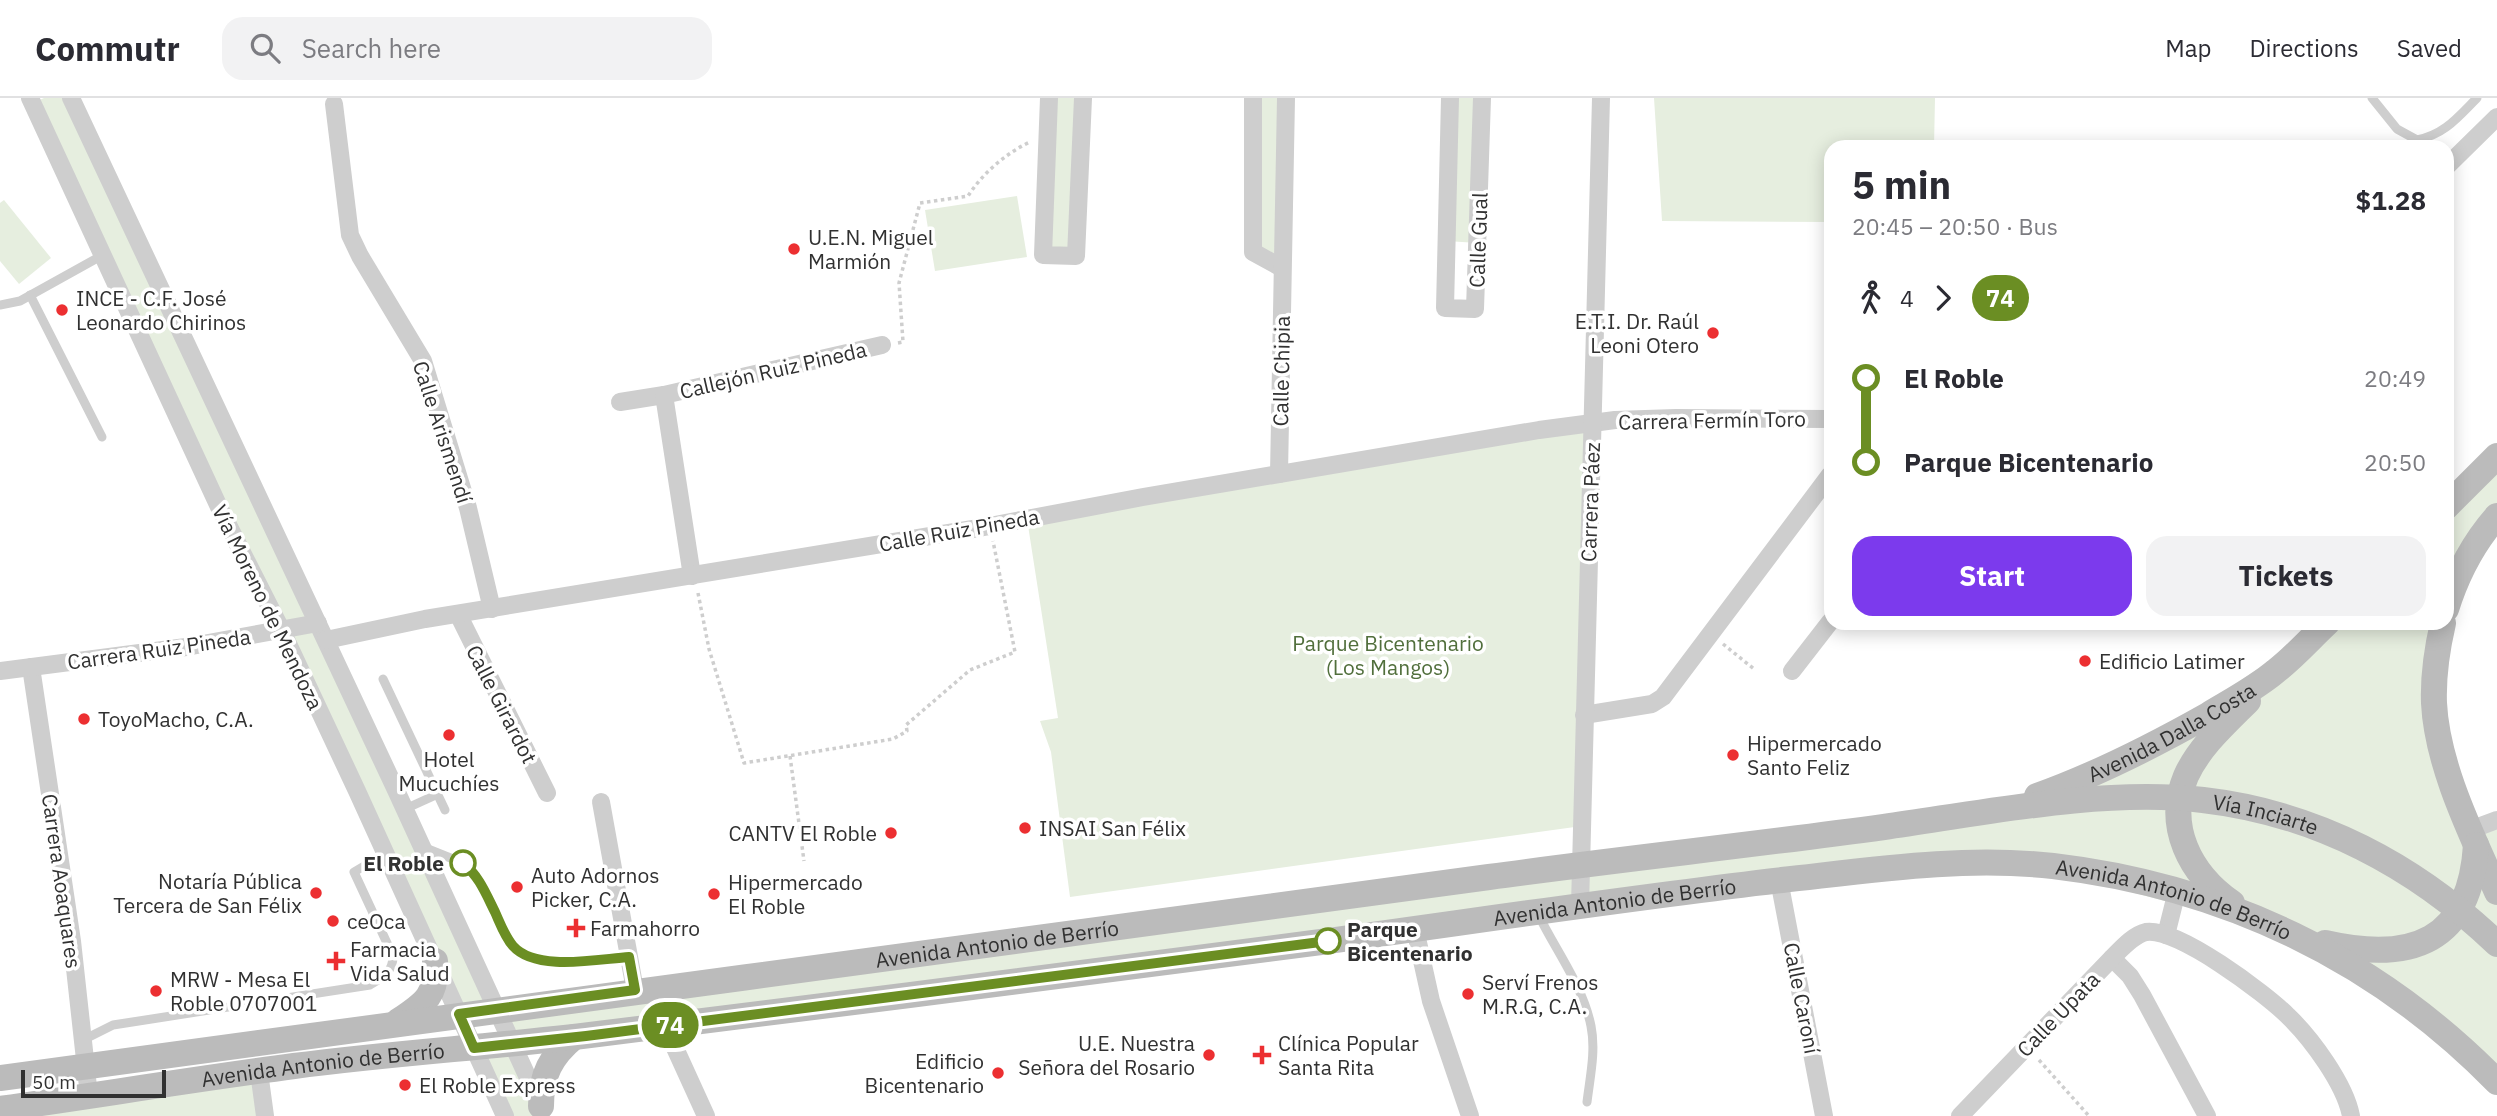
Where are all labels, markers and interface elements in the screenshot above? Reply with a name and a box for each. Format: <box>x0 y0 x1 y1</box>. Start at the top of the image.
search box <box>222 17 712 80</box>
text: Commutr <box>35 27 180 70</box>
icon: search <box>246 29 284 67</box>
text: Search here <box>302 31 441 65</box>
text: Map <box>2165 32 2211 64</box>
text: Directions <box>2249 32 2359 64</box>
text: Saved <box>2397 32 2462 64</box>
text: 5 min <box>1852 160 1951 209</box>
text: $1.28 <box>2356 183 2426 217</box>
street label: Calle Gual <box>1462 192 1494 288</box>
text: 20:45 – 20:50 · Bus <box>1852 211 2058 241</box>
place label: U.E.N. Miguel Marmión <box>808 223 934 275</box>
marker: U.E.N. Miguel Marmión <box>786 241 802 257</box>
icon: walk <box>1852 279 1890 317</box>
icon: forward <box>1924 279 1962 317</box>
text: 74 <box>1986 282 2015 314</box>
text: 4 <box>1900 283 1914 313</box>
place label: INCE - C.F. José Leonardo Chirinos <box>76 284 246 336</box>
marker: INCE - C.F. José Leonardo Chirinos <box>54 302 70 318</box>
place label: E.T.I. Dr. Raúl Leoni Otero <box>1575 307 1699 359</box>
street label: Calle Chipia <box>1266 315 1296 427</box>
marker: E.T.I. Dr. Raúl Leoni Otero <box>1705 325 1721 341</box>
street label: Callejón Ruiz Pineda <box>677 335 869 405</box>
street label: Calle Arismendí <box>407 357 479 507</box>
text: El Roble <box>1904 361 2004 395</box>
text: 20:49 <box>2364 363 2426 393</box>
street label: Carrera Fermín Toro <box>1618 404 1806 436</box>
street label: Carrera Páez <box>1574 441 1606 562</box>
text: Parque Bicentenario <box>1904 445 2153 479</box>
text: 20:50 <box>2364 447 2426 477</box>
street label: Vía Moreno de Mendoza <box>206 500 330 714</box>
street label: Calle Ruiz Pineda <box>877 502 1041 558</box>
button: Start <box>1852 536 2132 616</box>
button: Tickets <box>2146 536 2426 616</box>
street label: Carrera Ruiz Pineda <box>65 622 253 676</box>
park label: Parque Bicentenario (Los Mangos) <box>1292 629 1484 681</box>
street label: Calle Girardot <box>460 640 544 768</box>
place label: Edificio Latimer <box>2099 647 2245 675</box>
marker: Edificio Latimer <box>2077 653 2093 669</box>
street label: Avenida Dalla Costa <box>2083 676 2261 788</box>
place label: ToyoMacho, C.A. <box>98 705 254 733</box>
marker: ToyoMacho, C.A. <box>76 711 92 727</box>
marker: Hotel Mucuchíes <box>441 727 457 743</box>
place label: Hipermercado Santo Feliz <box>1747 729 1882 781</box>
place label: Hotel Mucuchíes <box>399 745 499 797</box>
marker: Hipermercado Santo Feliz <box>1725 747 1741 763</box>
street label: Vía Inciarte <box>2211 787 2323 841</box>
street label: Carrera Aoaquares <box>36 792 88 970</box>
place label: INSAI San Félix <box>1039 814 1186 842</box>
place label: CANTV El Roble <box>729 819 877 847</box>
marker: INSAI San Félix <box>1017 820 1033 836</box>
marker: CANTV El Roble <box>883 825 899 841</box>
place label: El Roble <box>363 849 444 877</box>
marker: El Roble <box>450 850 476 876</box>
street label: Avenida Antonio de Berrío <box>2054 852 2296 946</box>
place label: Auto Adornos Picker, C.A. <box>531 861 659 913</box>
place label: Notaría Pública Tercera de San Félix <box>113 867 302 919</box>
place label: Hipermercado El Roble <box>728 868 863 920</box>
street label: Avenida Antonio de Berrío <box>1491 872 1738 932</box>
marker: Auto Adornos Picker, C.A. <box>509 879 525 895</box>
marker: Notaría Pública Tercera de San Félix <box>308 885 324 901</box>
marker: Hipermercado El Roble <box>706 886 722 902</box>
place label: ceOca <box>347 907 406 935</box>
marker: ceOca <box>325 913 341 929</box>
street label: Avenida Antonio de Berrío <box>874 913 1120 974</box>
place label: Farmahorro <box>590 914 700 942</box>
place label: Parque Bicentenario <box>1347 915 1473 967</box>
marker: Farmahorro <box>568 920 584 936</box>
marker: Parque Bicentenario <box>1315 928 1341 954</box>
place label: Farmacia Vida Salud <box>350 935 450 987</box>
street label: Calle Caroní <box>1777 940 1827 1056</box>
marker: Farmacia Vida Salud <box>328 953 344 969</box>
place label: MRW - Mesa El Roble 0707001 <box>170 965 317 1017</box>
street label: Calle Upata <box>2010 965 2106 1063</box>
place label: Serví Frenos M.R.G, C.A. <box>1482 968 1599 1020</box>
marker: MRW - Mesa El Roble 0707001 <box>148 983 164 999</box>
marker: Serví Frenos M.R.G, C.A. <box>1460 986 1476 1002</box>
line badge: 74 <box>638 1002 702 1048</box>
text: 74 <box>656 1009 684 1041</box>
place label: U.E. Nuestra Señora del Rosario <box>1018 1029 1195 1081</box>
place label: Clínica Popular Santa Rita <box>1278 1029 1419 1081</box>
street label: Avenida Antonio de Berrío <box>199 1036 446 1093</box>
marker: Clínica Popular Santa Rita <box>1252 1045 1272 1065</box>
place label: Edificio Bicentenario <box>864 1047 984 1099</box>
marker: U.E. Nuestra Señora del Rosario <box>1201 1047 1217 1063</box>
marker: Edificio Bicentenario <box>990 1065 1006 1081</box>
scale bar <box>21 1067 166 1099</box>
text: 50 m <box>32 1070 76 1094</box>
place label: El Roble Express <box>419 1071 576 1099</box>
marker: El Roble Express <box>397 1077 413 1093</box>

